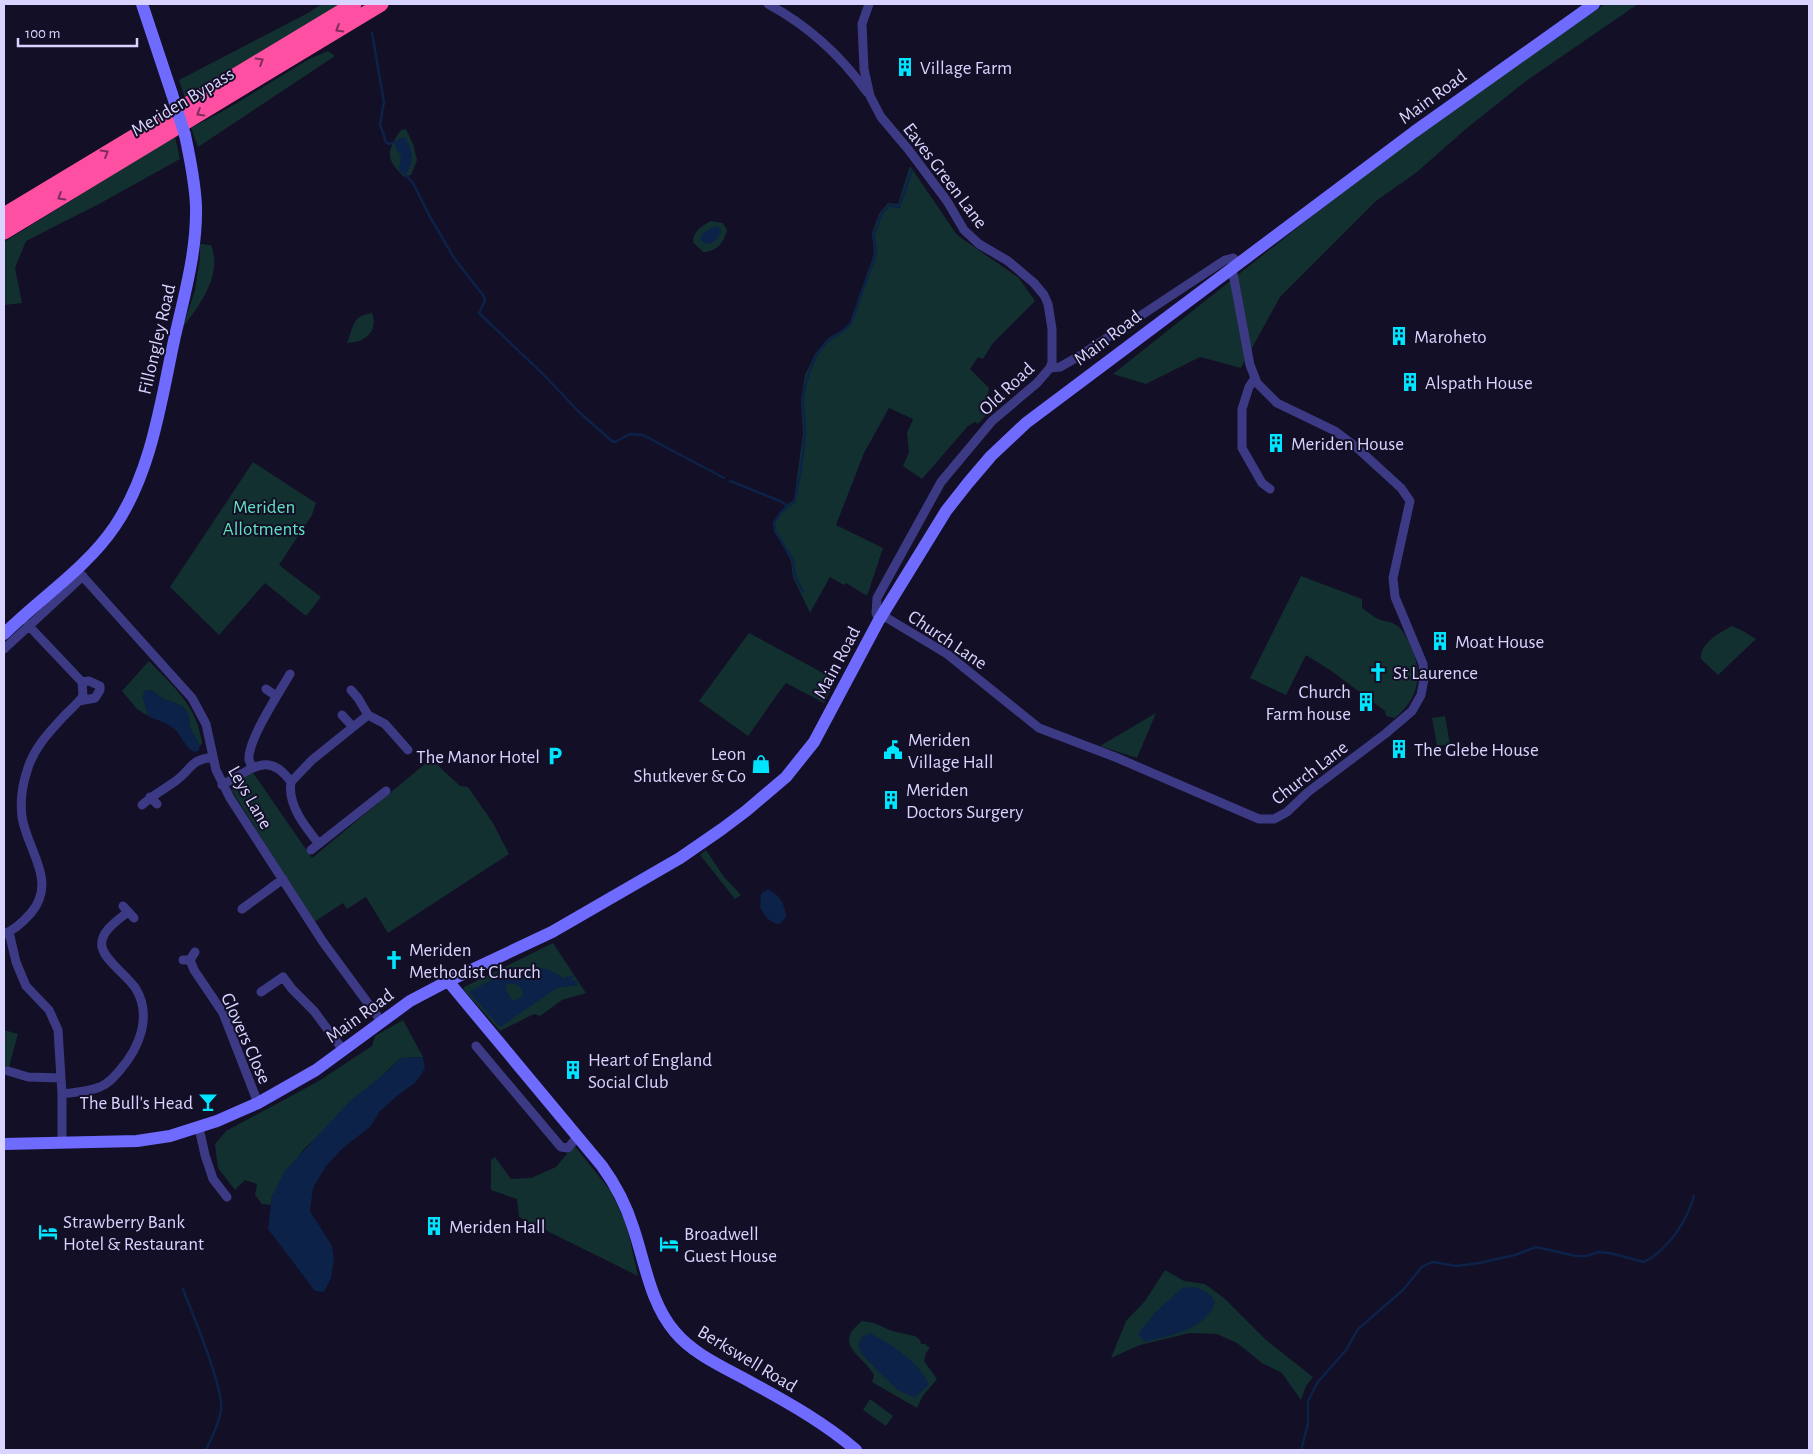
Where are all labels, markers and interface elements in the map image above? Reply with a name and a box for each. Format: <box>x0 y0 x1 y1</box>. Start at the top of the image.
scale bar <box>18 15 136 47</box>
one-way arrow <box>336 22 345 32</box>
text: 100 m <box>25 26 60 41</box>
building icon: Village Farm <box>894 56 916 78</box>
one-way arrow <box>254 57 263 67</box>
place label: Village Farm <box>920 59 1012 78</box>
street label: Meriden Bypass <box>128 64 238 140</box>
street label: Main Road <box>1395 66 1471 128</box>
one-way arrow <box>197 107 206 117</box>
street label: Eaves Green Lane <box>899 120 991 232</box>
one-way arrow <box>100 150 109 160</box>
one-way arrow <box>57 191 66 201</box>
street label: Fillongley Road <box>136 282 179 396</box>
street label: Main Road <box>1071 307 1145 370</box>
building icon: Maroheto <box>1388 325 1410 347</box>
place label: Maroheto <box>1414 328 1487 347</box>
street label: Old Road <box>976 359 1038 419</box>
building icon: Alspath House <box>1399 371 1421 393</box>
place label: Alspath House <box>1425 374 1533 393</box>
building icon: Meriden House <box>1265 432 1287 454</box>
place label: Meriden House <box>1291 435 1404 454</box>
park label: Meriden Allotments <box>223 498 305 539</box>
street label: Church Lane <box>904 607 990 673</box>
street label: Main Road <box>810 623 864 702</box>
building icon: Moat House <box>1429 630 1451 652</box>
place label: Moat House <box>1455 633 1544 652</box>
church icon: St Laurence <box>1367 661 1389 683</box>
place label: St Laurence <box>1393 664 1478 683</box>
place label: Church Farm house <box>1266 683 1351 724</box>
building icon: Church Farm house <box>1355 691 1377 713</box>
place label: Meriden Village Hall <box>908 731 993 772</box>
street label: Church Lane <box>1268 738 1352 809</box>
building icon: The Glebe House <box>1388 738 1410 760</box>
public building icon: Meriden Village Hall <box>882 739 904 761</box>
place label: The Glebe House <box>1414 741 1539 760</box>
parking icon: The Manor Hotel <box>544 745 566 767</box>
place label: Leon Shutkever & Co <box>634 745 746 786</box>
place label: The Manor Hotel <box>416 748 540 767</box>
shop icon: Leon Shutkever & Co <box>750 753 772 775</box>
street label: Leys Lane <box>224 763 275 833</box>
place label: Meriden Doctors Surgery <box>906 781 1023 822</box>
building icon: Meriden Doctors Surgery <box>880 789 902 811</box>
place label: Meriden Methodist Church <box>409 941 541 982</box>
church icon: Meriden Methodist Church <box>383 949 405 971</box>
street label: Main Road <box>322 985 398 1047</box>
street label: Glovers Close <box>217 990 274 1087</box>
place label: Heart of England Social Club <box>588 1051 712 1092</box>
building icon: Heart of England Social Club <box>562 1059 584 1081</box>
bar icon: The Bull's Head <box>197 1091 219 1113</box>
place label: The Bull's Head <box>80 1094 193 1113</box>
place label: Strawberry Bank Hotel & Restaurant <box>63 1213 204 1254</box>
building icon: Meriden Hall <box>423 1215 445 1237</box>
place label: Meriden Hall <box>449 1218 545 1237</box>
hotel icon: Strawberry Bank Hotel & Restaurant <box>37 1221 59 1243</box>
place label: Broadwell Guest House <box>684 1225 777 1266</box>
hotel icon: Broadwell Guest House <box>658 1233 680 1255</box>
street label: Berkswell Road <box>694 1322 800 1396</box>

